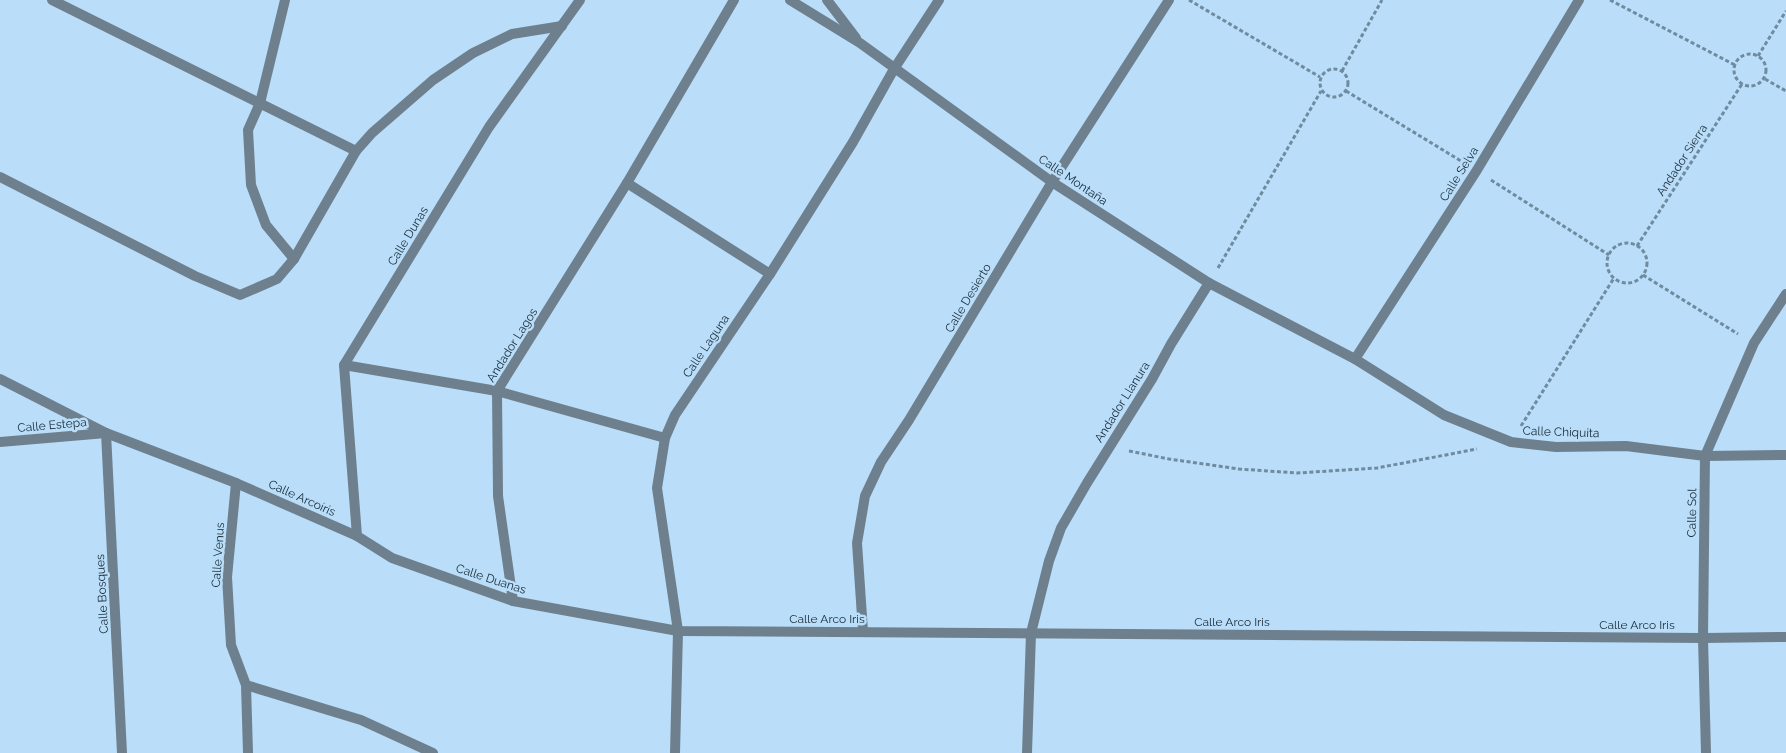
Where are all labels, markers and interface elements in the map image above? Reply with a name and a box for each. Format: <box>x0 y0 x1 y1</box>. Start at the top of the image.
street label: Andador Sierra <box>1654 122 1710 198</box>
street label: Calle Selva <box>1437 144 1481 204</box>
street label: Calle Montaña <box>1036 152 1110 208</box>
street label: Calle Dunas <box>385 204 431 268</box>
street label: Calle Desierto <box>942 261 994 335</box>
street label: Andador Lagos <box>484 305 540 385</box>
street label: Calle Laguna <box>680 312 732 380</box>
street label: Andador Llanura <box>1092 359 1152 445</box>
street label: Calle Estepa <box>17 415 87 435</box>
street label: Calle Chiquita <box>1522 424 1600 440</box>
street label: Calle Arcoíris <box>266 477 338 519</box>
street label: Calle Sol <box>1685 488 1699 538</box>
street label: Calle Venus <box>209 522 227 588</box>
street label: Calle Bosques <box>93 554 111 634</box>
street label: Calle Duanas <box>454 561 528 597</box>
street label: Calle Arco Iris <box>789 612 865 626</box>
street label: Calle Arco Iris <box>1194 615 1270 629</box>
street label: Calle Arco Iris <box>1599 618 1675 632</box>

